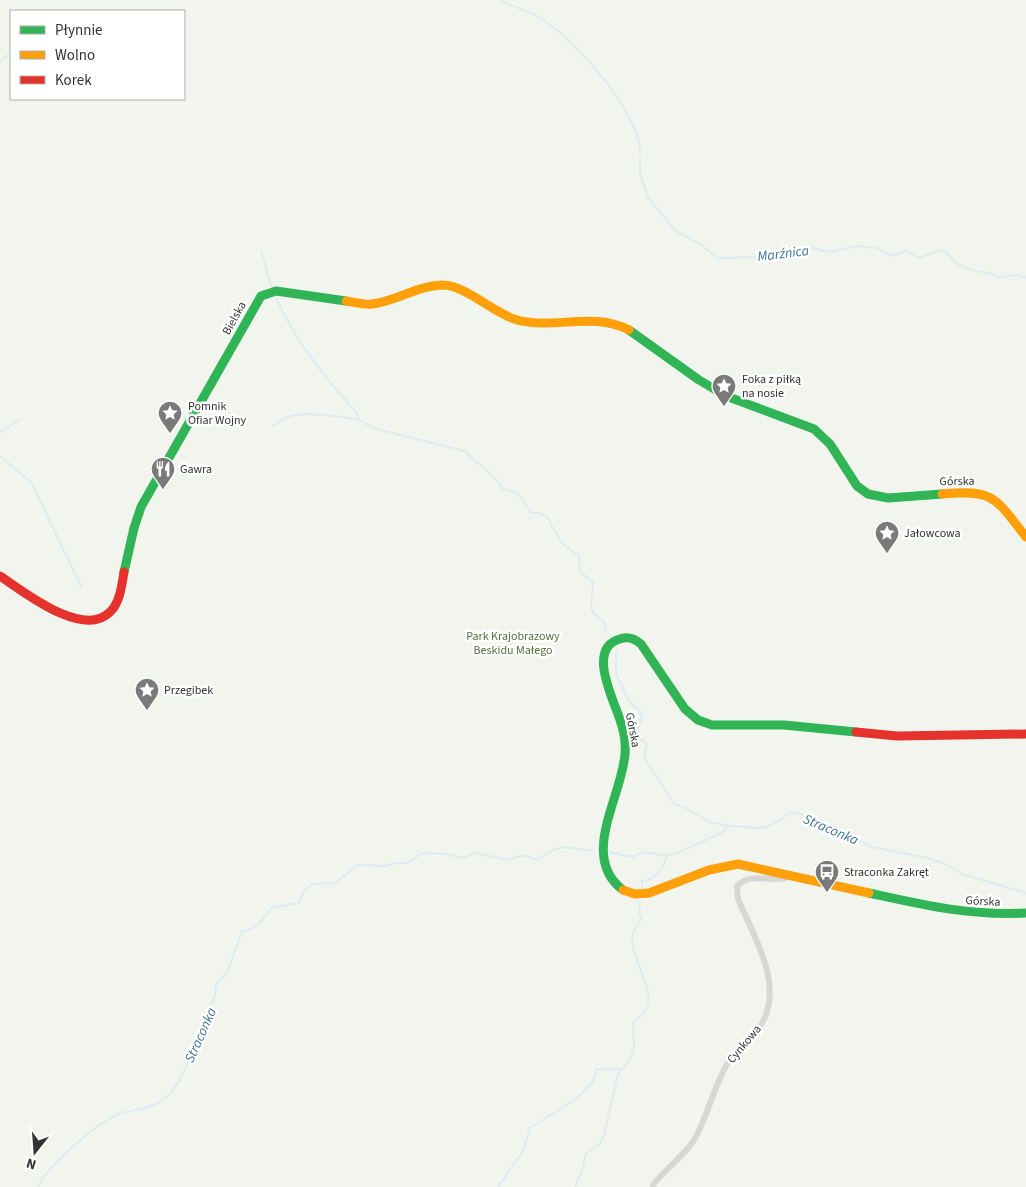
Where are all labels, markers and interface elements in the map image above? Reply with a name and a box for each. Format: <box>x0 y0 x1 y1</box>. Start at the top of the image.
legend <box>10 10 185 100</box>
text: Płynnie <box>55 20 103 41</box>
text: Wolno <box>55 45 95 66</box>
text: Korek <box>55 70 92 91</box>
water label: Marźnica <box>756 241 811 267</box>
street label: Bielska <box>218 298 251 338</box>
place label: Foka z piłką na nosie <box>742 371 801 402</box>
place icon: Foka z piłką na nosie <box>711 373 737 407</box>
place label: Pomnik Ofiar Wojny <box>188 398 247 429</box>
place icon: Pomnik Ofiar Wojny <box>157 400 183 434</box>
restaurant icon: Gawra <box>150 456 176 490</box>
place label: Gawra <box>180 461 212 478</box>
street label: Górska <box>939 473 975 490</box>
place icon: Jałowcowa <box>874 520 900 554</box>
place label: Jałowcowa <box>904 525 961 542</box>
park label: Park Krajobrazowy Beskidu Małego <box>466 628 560 659</box>
place icon: Przegibek <box>134 677 160 711</box>
place label: Przegibek <box>164 682 213 699</box>
street label: Górska <box>621 711 644 749</box>
water label: Straconka <box>800 809 862 851</box>
bus stop icon: Straconka Zakręt <box>814 859 840 893</box>
place label: Straconka Zakręt <box>844 864 929 881</box>
street label: Górska <box>965 892 1001 911</box>
water label: Straconka <box>180 1004 222 1066</box>
street label: Cynkowa <box>723 1021 766 1067</box>
north arrow <box>10 1127 60 1177</box>
text: N <box>24 1153 39 1174</box>

